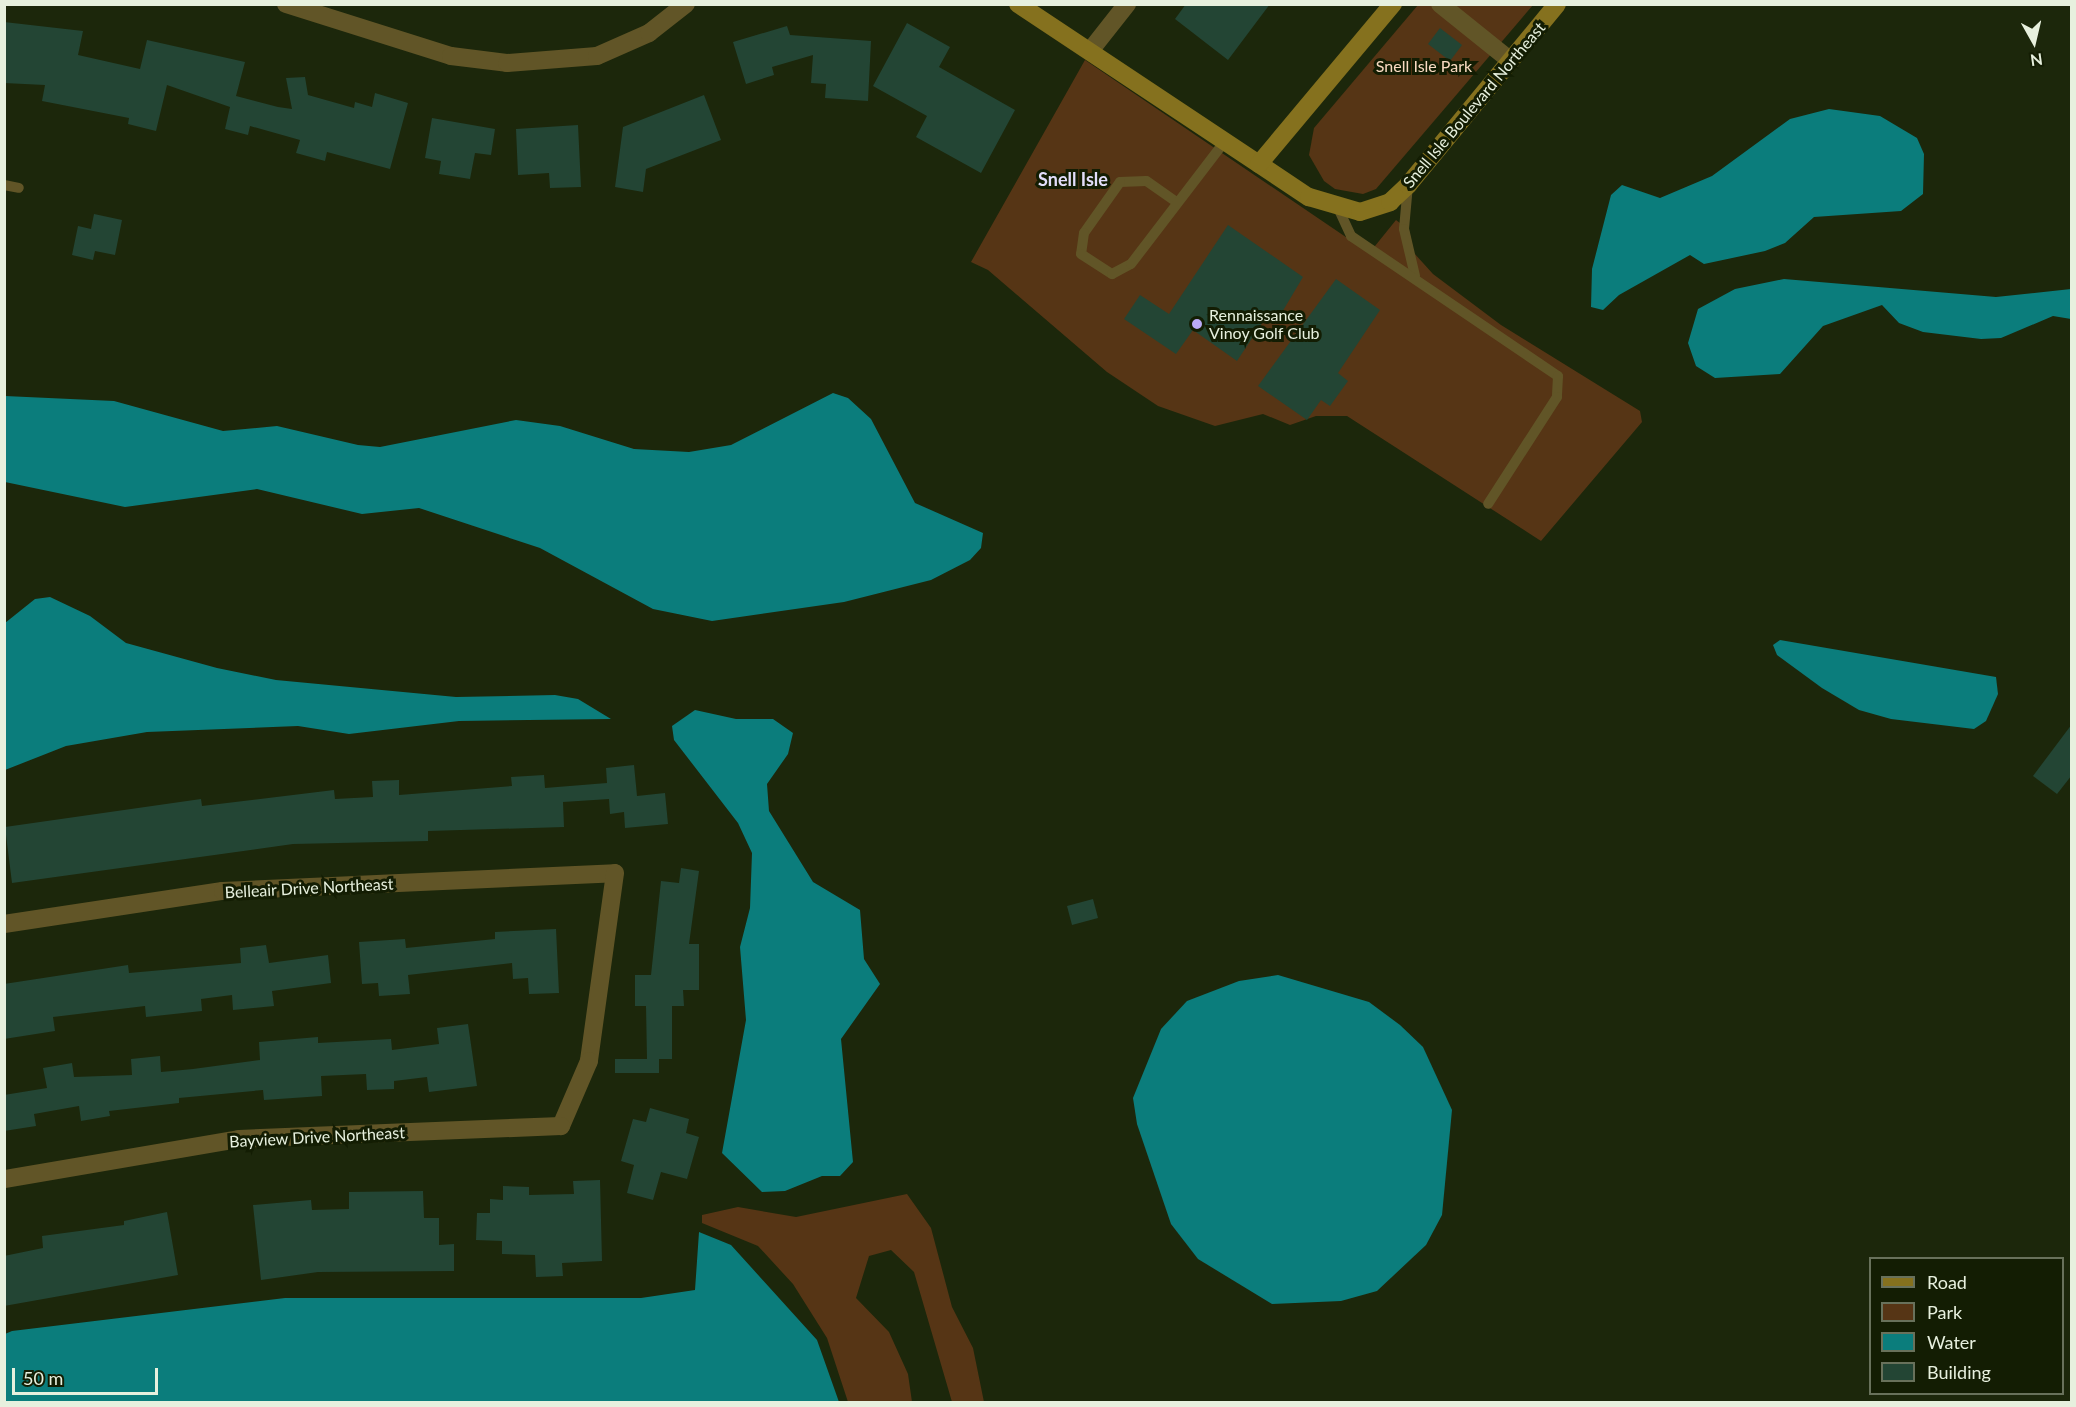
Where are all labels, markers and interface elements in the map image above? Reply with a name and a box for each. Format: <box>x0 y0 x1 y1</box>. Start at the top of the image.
north arrow <box>2004 12 2064 72</box>
street label: Snell Isle Boulevard Northeast <box>1399 18 1549 192</box>
text: N <box>2029 50 2044 71</box>
park label: Snell Isle Park <box>1376 56 1472 76</box>
district label: Snell Isle <box>1038 168 1108 190</box>
place label: Rennaissance Vinoy Golf Club <box>1209 305 1320 343</box>
marker: Rennaissance Vinoy Golf Club <box>1190 317 1204 331</box>
street label: Belleair Drive Northeast <box>224 874 394 902</box>
street label: Bayview Drive Northeast <box>229 1123 405 1151</box>
legend <box>1869 1257 2064 1395</box>
text: Road <box>1927 1271 1967 1293</box>
text: Park <box>1927 1301 1962 1323</box>
text: Water <box>1927 1331 1976 1353</box>
scale bar <box>15 1356 160 1394</box>
text: Building <box>1927 1361 1991 1383</box>
text: 50 m <box>23 1367 63 1389</box>

